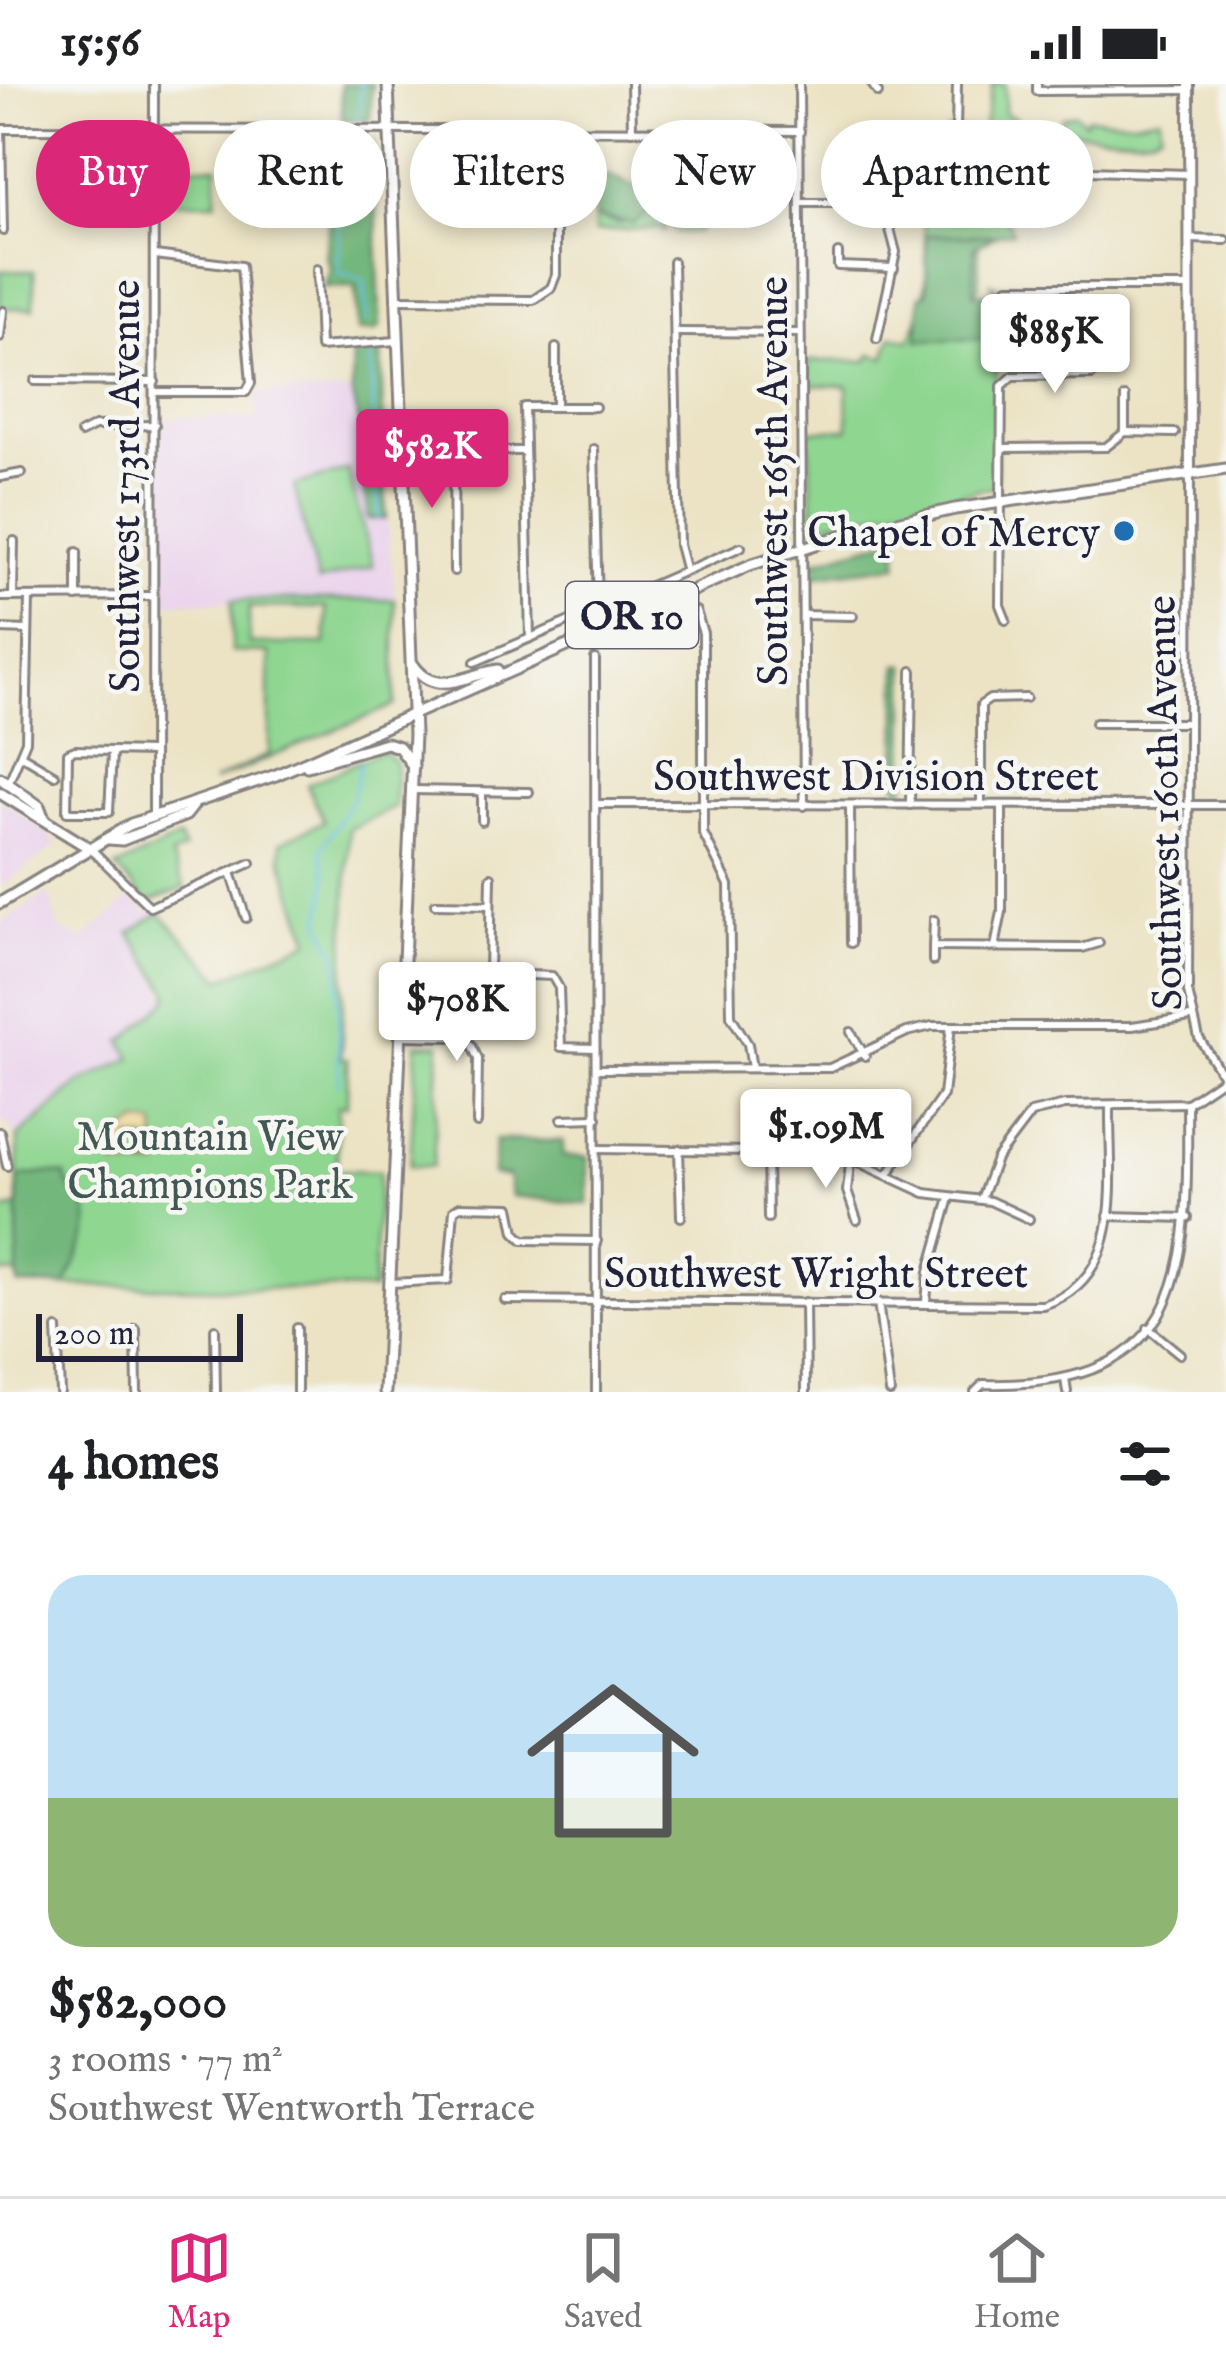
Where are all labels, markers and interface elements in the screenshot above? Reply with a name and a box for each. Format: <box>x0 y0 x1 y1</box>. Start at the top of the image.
text: 15:56 <box>60 14 140 71</box>
chip: Buy <box>36 120 190 228</box>
chip: Rent <box>214 120 386 228</box>
chip: Filters <box>410 120 607 228</box>
chip: New <box>631 120 797 228</box>
chip: Apartment <box>821 120 1093 228</box>
street label: Southwest 165th Avenue <box>749 276 802 686</box>
street label: Southwest 173rd Avenue <box>101 279 154 693</box>
pin: $885K <box>971 294 1139 396</box>
text: $885K <box>1008 308 1102 357</box>
pin: $582K <box>348 409 516 511</box>
text: $582K <box>383 423 481 472</box>
place label: Chapel of Mercy <box>807 508 1100 561</box>
marker: Chapel of Mercy <box>1111 518 1137 544</box>
road number: OR 10 <box>566 582 698 648</box>
street label: Southwest 160th Avenue <box>1136 595 1197 1011</box>
street label: Southwest Division Street <box>653 752 1099 805</box>
pin: $708K <box>373 962 541 1064</box>
text: $708K <box>406 976 508 1025</box>
pin: $1.09M <box>728 1089 924 1191</box>
text: $1.09M <box>767 1103 885 1152</box>
park label: Mountain View Champions Park <box>67 1112 353 1213</box>
street label: Southwest Wright Street <box>604 1249 1028 1302</box>
scale bar <box>36 1308 243 1361</box>
text: 200 m <box>54 1314 135 1356</box>
icon: filters <box>1112 1431 1178 1497</box>
text: 4 homes <box>48 1432 219 1497</box>
icon: home <box>505 1653 721 1869</box>
text: $582,000 <box>48 1971 227 2036</box>
text: 3 rooms · 77 m² <box>48 2036 283 2085</box>
text: Southwest Wentworth Terrace <box>48 2085 535 2134</box>
tab: Map <box>166 2225 232 2339</box>
tab: Saved <box>564 2225 642 2339</box>
tab: Home <box>974 2225 1060 2339</box>

